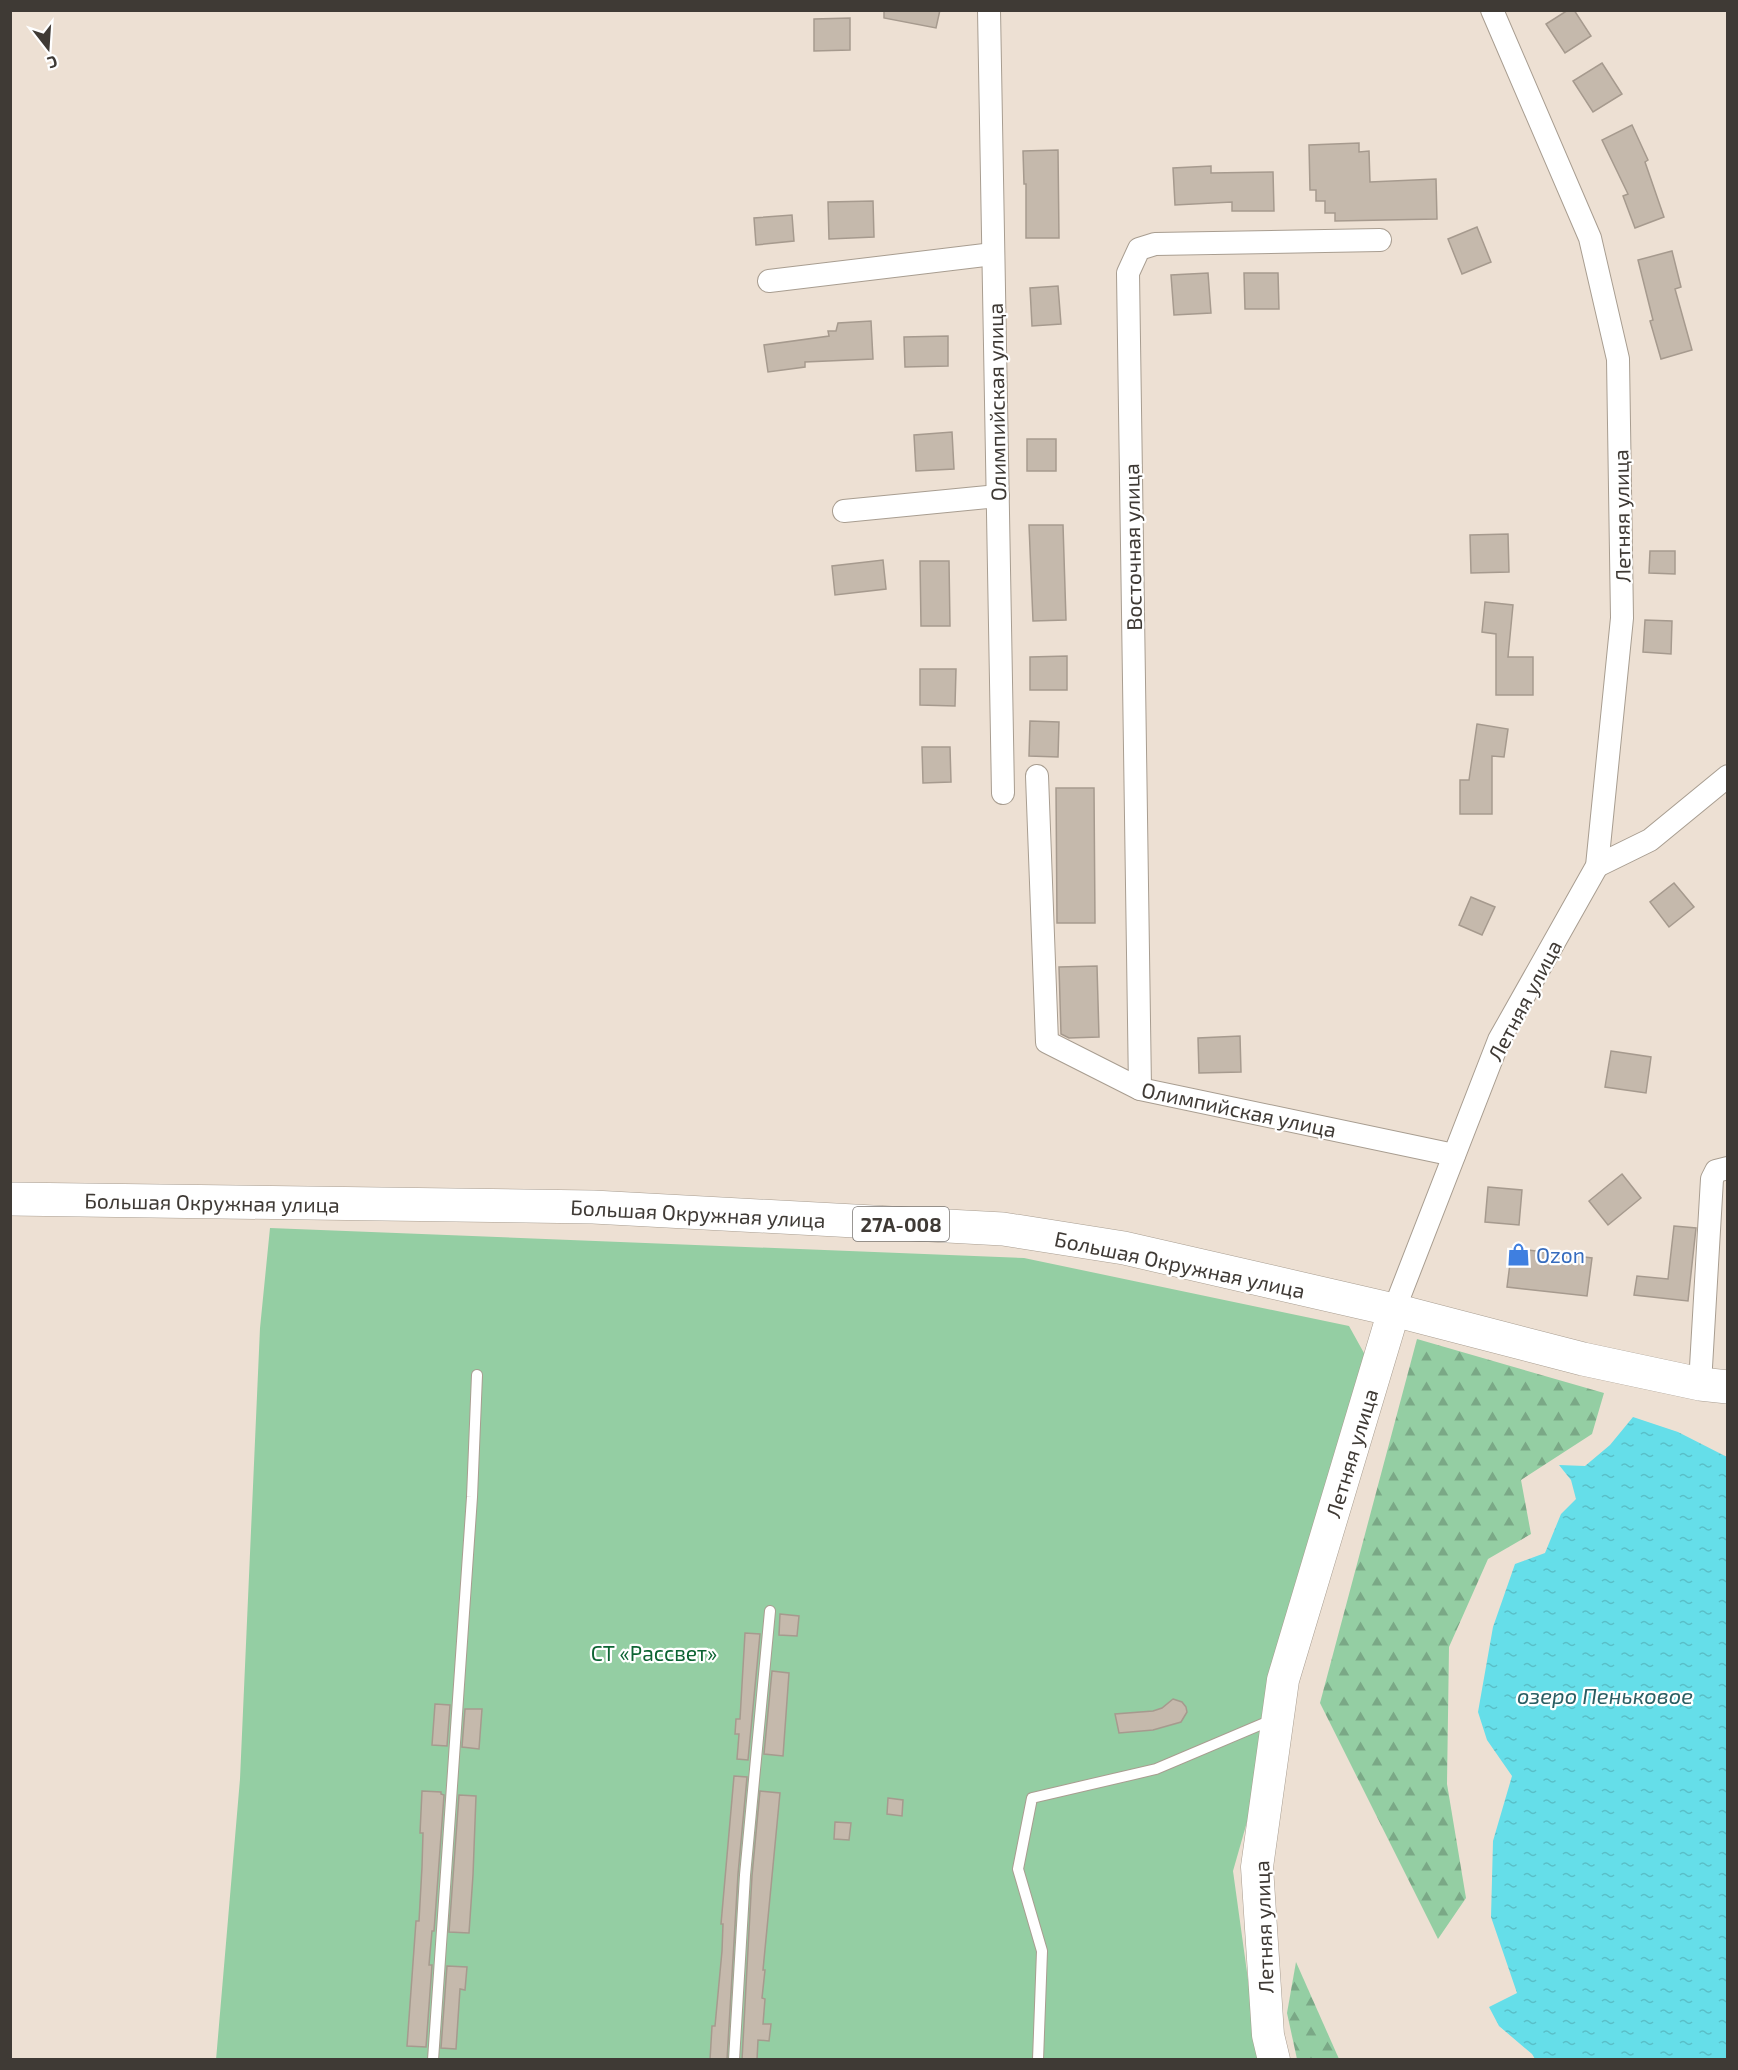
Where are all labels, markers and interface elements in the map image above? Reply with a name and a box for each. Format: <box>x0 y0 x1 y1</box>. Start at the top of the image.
north arrow <box>18 18 78 78</box>
text: С <box>45 52 60 73</box>
street label: Олимпийская улица <box>982 303 1011 501</box>
street label: Летняя улица <box>1607 449 1636 583</box>
street label: Восточная улица <box>1118 463 1147 631</box>
street label: Летняя улица <box>1482 935 1567 1065</box>
street label: Олимпийская улица <box>1139 1076 1339 1143</box>
street label: Большая Окружная улица <box>84 1187 340 1218</box>
street label: Большая Окружная улица <box>570 1194 826 1233</box>
road number: 27А-008 <box>853 1207 949 1241</box>
street label: Большая Окружная улица <box>1052 1225 1307 1304</box>
shop icon: Ozon <box>1505 1241 1531 1267</box>
place label: Ozon <box>1536 1242 1585 1267</box>
street label: Летняя улица <box>1320 1386 1383 1521</box>
park label: СТ «Рассвет» <box>591 1640 717 1665</box>
water label: озеро Пеньковое <box>1517 1682 1693 1708</box>
street label: Летняя улица <box>1248 1860 1279 1994</box>

